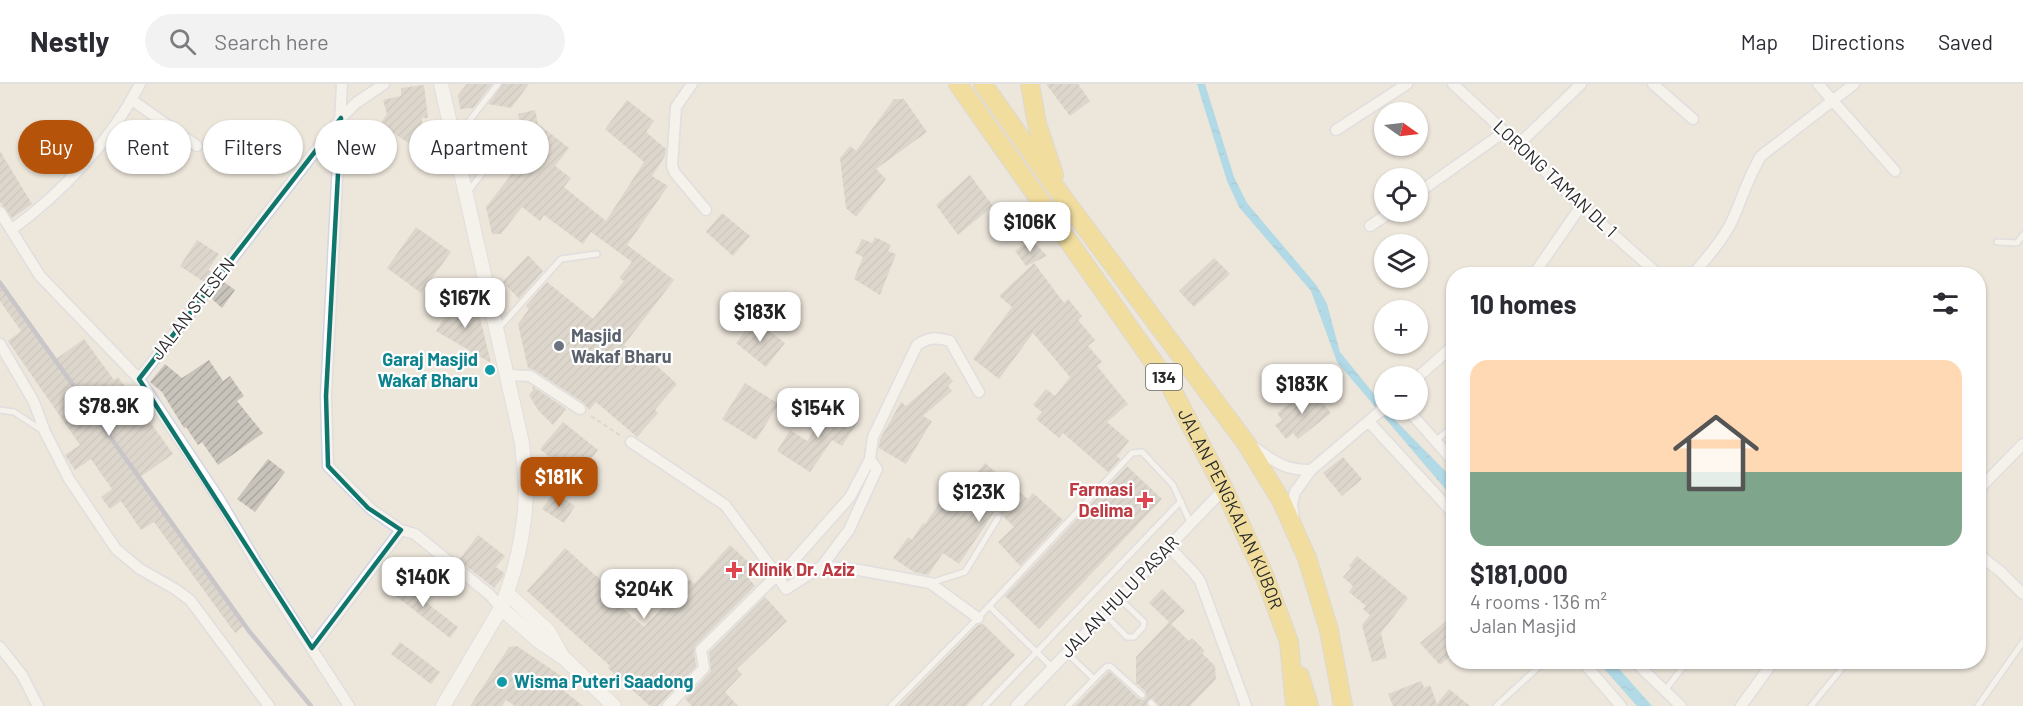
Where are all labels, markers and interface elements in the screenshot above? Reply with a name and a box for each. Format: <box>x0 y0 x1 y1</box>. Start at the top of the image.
search box <box>145 14 565 68</box>
text: Nestly <box>30 24 109 58</box>
icon: search <box>166 25 199 58</box>
text: Search here <box>214 28 329 54</box>
text: Map <box>1741 29 1778 54</box>
text: Directions <box>1811 29 1905 54</box>
text: Saved <box>1938 29 1993 54</box>
north arrow <box>1374 102 1428 156</box>
map controls <box>1374 102 1428 420</box>
street label: LORONG TAMAN DL 1 <box>1489 115 1622 241</box>
chip: Buy <box>18 120 94 174</box>
chip: Rent <box>106 120 191 174</box>
chip: Filters <box>203 120 303 174</box>
chip: New <box>315 120 397 174</box>
chip: Apartment <box>409 120 549 174</box>
button: locate <box>1374 168 1428 222</box>
pin: $106K <box>988 202 1072 253</box>
text: $106K <box>1003 209 1057 233</box>
button: layers <box>1374 234 1428 288</box>
street label: JALAN STESEN <box>145 253 239 364</box>
pin: $167K <box>423 278 507 329</box>
text: $167K <box>439 285 491 309</box>
icon: filters <box>1929 287 1962 320</box>
text: 10 homes <box>1470 288 1577 319</box>
pin: $183K <box>718 292 802 343</box>
text: $183K <box>734 299 786 323</box>
button: + <box>1374 300 1428 354</box>
place label: Masjid Wakaf Bharu <box>571 324 672 367</box>
marker: Masjid Wakaf Bharu <box>552 339 566 353</box>
place label: Garaj Masjid Wakaf Bharu <box>378 348 478 391</box>
marker: Garaj Masjid Wakaf Bharu <box>483 363 497 377</box>
road number: 134 <box>1146 364 1182 390</box>
pin: $183K <box>1260 364 1344 415</box>
button: − <box>1374 366 1428 420</box>
text: $183K <box>1276 371 1328 395</box>
pin: $78.9K <box>60 386 158 437</box>
pin: $154K <box>776 388 860 439</box>
text: $78.9K <box>79 393 139 417</box>
text: $154K <box>791 395 845 419</box>
icon: home <box>1662 399 1770 507</box>
street label: JALAN PENGKALAN KUBOR <box>1174 404 1288 612</box>
pin: $181K <box>517 457 601 508</box>
text: $181K <box>535 464 583 488</box>
pin: $123K <box>937 472 1021 523</box>
place label: Farmasi Delima <box>1069 478 1133 521</box>
text: $123K <box>953 479 1005 503</box>
marker: Farmasi Delima <box>1138 493 1152 507</box>
street label: JALAN HULU PASAR <box>1056 531 1183 662</box>
pin: $140K <box>381 557 465 608</box>
place label: Klinik Dr. Aziz <box>748 558 855 580</box>
text: $181,000 <box>1470 558 1568 589</box>
marker: Klinik Dr. Aziz <box>725 561 743 579</box>
text: $140K <box>396 564 450 588</box>
pin: $204K <box>602 569 686 620</box>
text: $204K <box>615 576 673 600</box>
text: 4 rooms · 136 m² <box>1470 589 1607 613</box>
text: Jalan Masjid <box>1470 613 1576 637</box>
place label: Wisma Puteri Saadong <box>514 670 693 692</box>
marker: Wisma Puteri Saadong <box>495 675 509 689</box>

